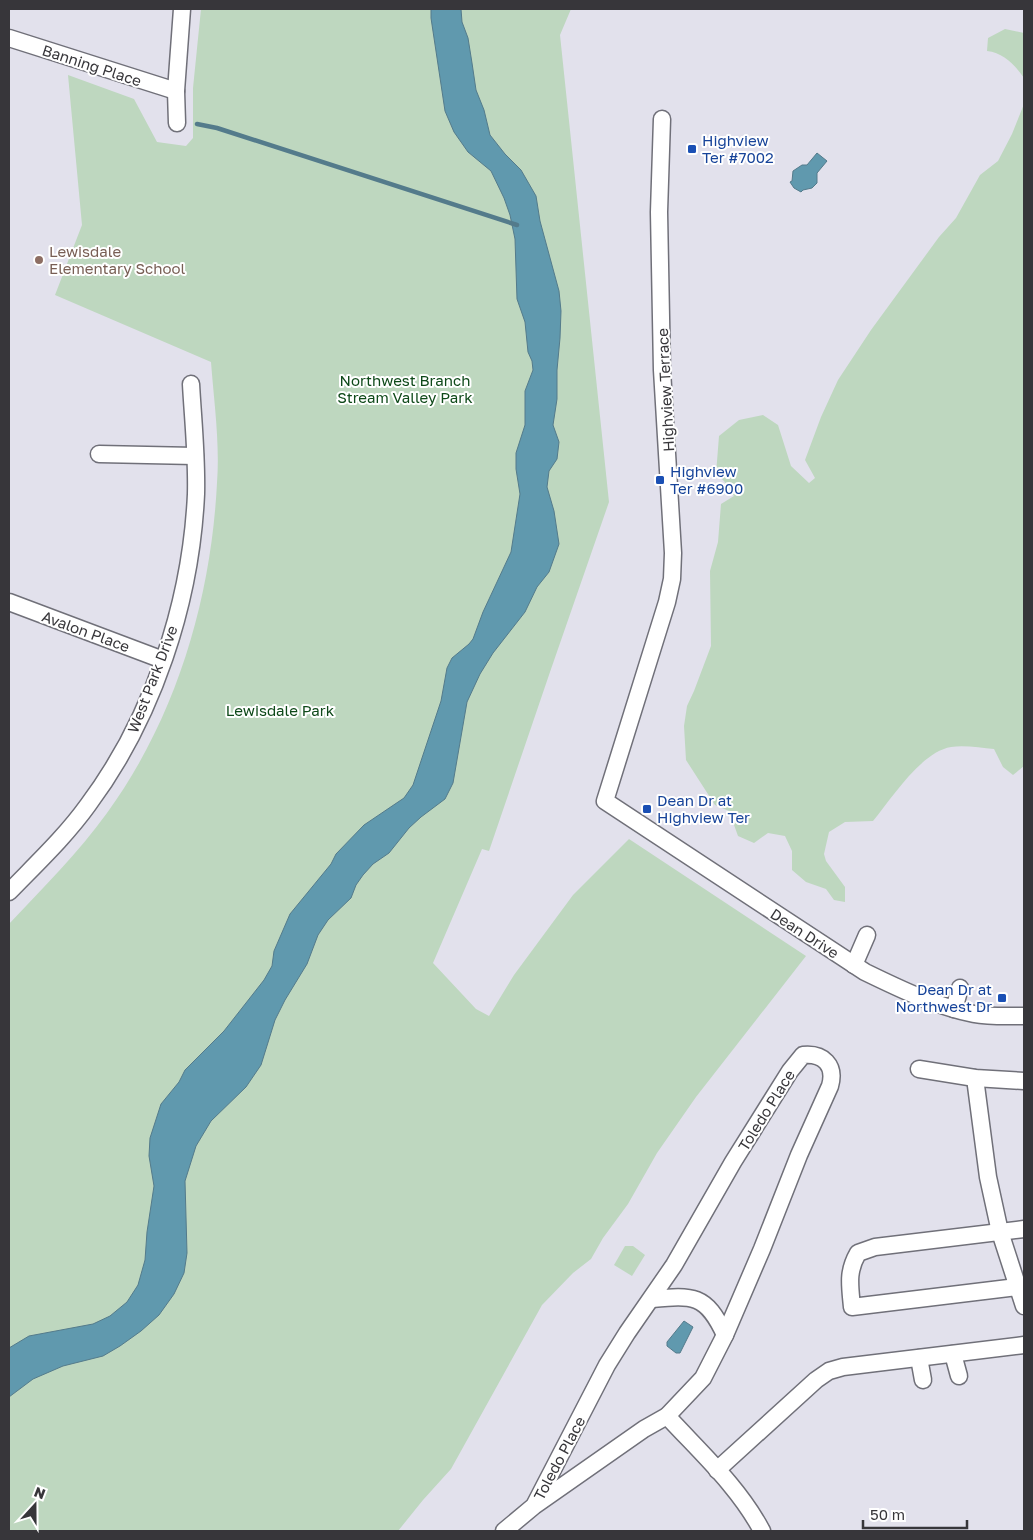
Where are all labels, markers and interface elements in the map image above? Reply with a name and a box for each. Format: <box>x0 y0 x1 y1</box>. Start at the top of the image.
street label: Banning Place <box>40 40 144 90</box>
place label: Highview Ter #7002 <box>702 131 774 166</box>
marker: Highview Ter #7002 <box>686 143 698 155</box>
place label: Lewisdale Elementary School <box>49 242 185 277</box>
marker: Lewisdale Elementary School <box>33 254 45 266</box>
street label: Highview Terrace <box>653 327 677 452</box>
park label: Northwest Branch Stream Valley Park <box>337 371 473 406</box>
place label: Highview Ter #6900 <box>670 462 743 497</box>
marker: Highview Ter #6900 <box>654 474 666 486</box>
street label: Avalon Place <box>40 607 133 655</box>
street label: West Park Drive <box>123 622 181 735</box>
park label: Lewisdale Park <box>226 701 335 719</box>
place label: Dean Dr at Highview Ter <box>657 791 750 826</box>
marker: Dean Dr at Highview Ter <box>641 803 653 815</box>
street label: Dean Drive <box>767 904 843 962</box>
place label: Dean Dr at Northwest Dr <box>896 980 992 1015</box>
marker: Dean Dr at Northwest Dr <box>996 992 1008 1004</box>
street label: Toledo Place <box>734 1066 798 1154</box>
street label: Toledo Place <box>529 1413 589 1503</box>
north arrow <box>10 1480 60 1530</box>
text: N <box>32 1483 48 1502</box>
scale bar <box>863 1498 967 1530</box>
text: 50 m <box>870 1505 905 1523</box>

